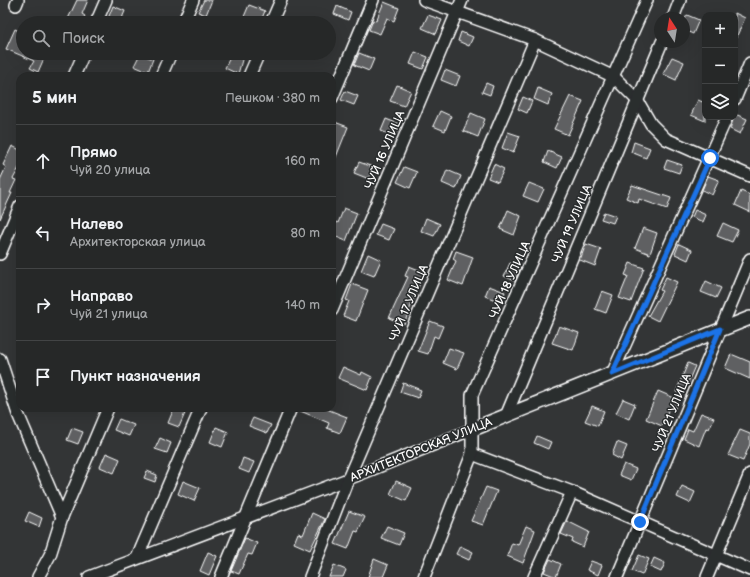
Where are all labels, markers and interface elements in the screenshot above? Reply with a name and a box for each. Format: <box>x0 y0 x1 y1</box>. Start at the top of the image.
north arrow <box>654 12 690 48</box>
map controls <box>702 12 738 120</box>
button: + <box>702 12 738 48</box>
search box <box>16 16 336 60</box>
icon: search <box>30 27 52 49</box>
text: Поиск <box>62 29 105 48</box>
button: − <box>702 48 738 84</box>
button: layers <box>702 84 738 120</box>
text: 5 мин <box>32 88 77 108</box>
text: Пешком · 380 m <box>225 90 320 106</box>
street label: ЧУЙ 16 УЛИЦА <box>362 108 409 192</box>
text: Прямо <box>70 143 117 162</box>
route start <box>701 149 719 167</box>
icon: ahead <box>32 150 54 172</box>
text: 160 m <box>285 153 320 169</box>
text: Чуй 20 улица <box>70 162 150 178</box>
street label: ЧУЙ 19 УЛИЦА <box>549 182 596 265</box>
text: Налево <box>70 215 123 234</box>
icon: left <box>32 222 54 244</box>
text: 80 m <box>291 225 320 241</box>
text: Архитекторская улица <box>70 234 206 250</box>
street label: ЧУЙ 18 УЛИЦА <box>486 238 534 321</box>
street label: ЧУЙ 17 УЛИЦА <box>386 262 432 344</box>
text: Направо <box>70 287 133 306</box>
icon: right <box>32 294 54 316</box>
text: 140 m <box>285 297 320 313</box>
text: Чуй 21 улица <box>70 306 148 322</box>
icon: arrive <box>32 366 54 388</box>
text: Пункт назначения <box>70 367 201 386</box>
street label: ЧУЙ 21 УЛИЦА <box>649 371 695 455</box>
street label: АРХИТЕКТОРСКАЯ УЛИЦА <box>347 414 495 486</box>
route end <box>631 513 649 531</box>

